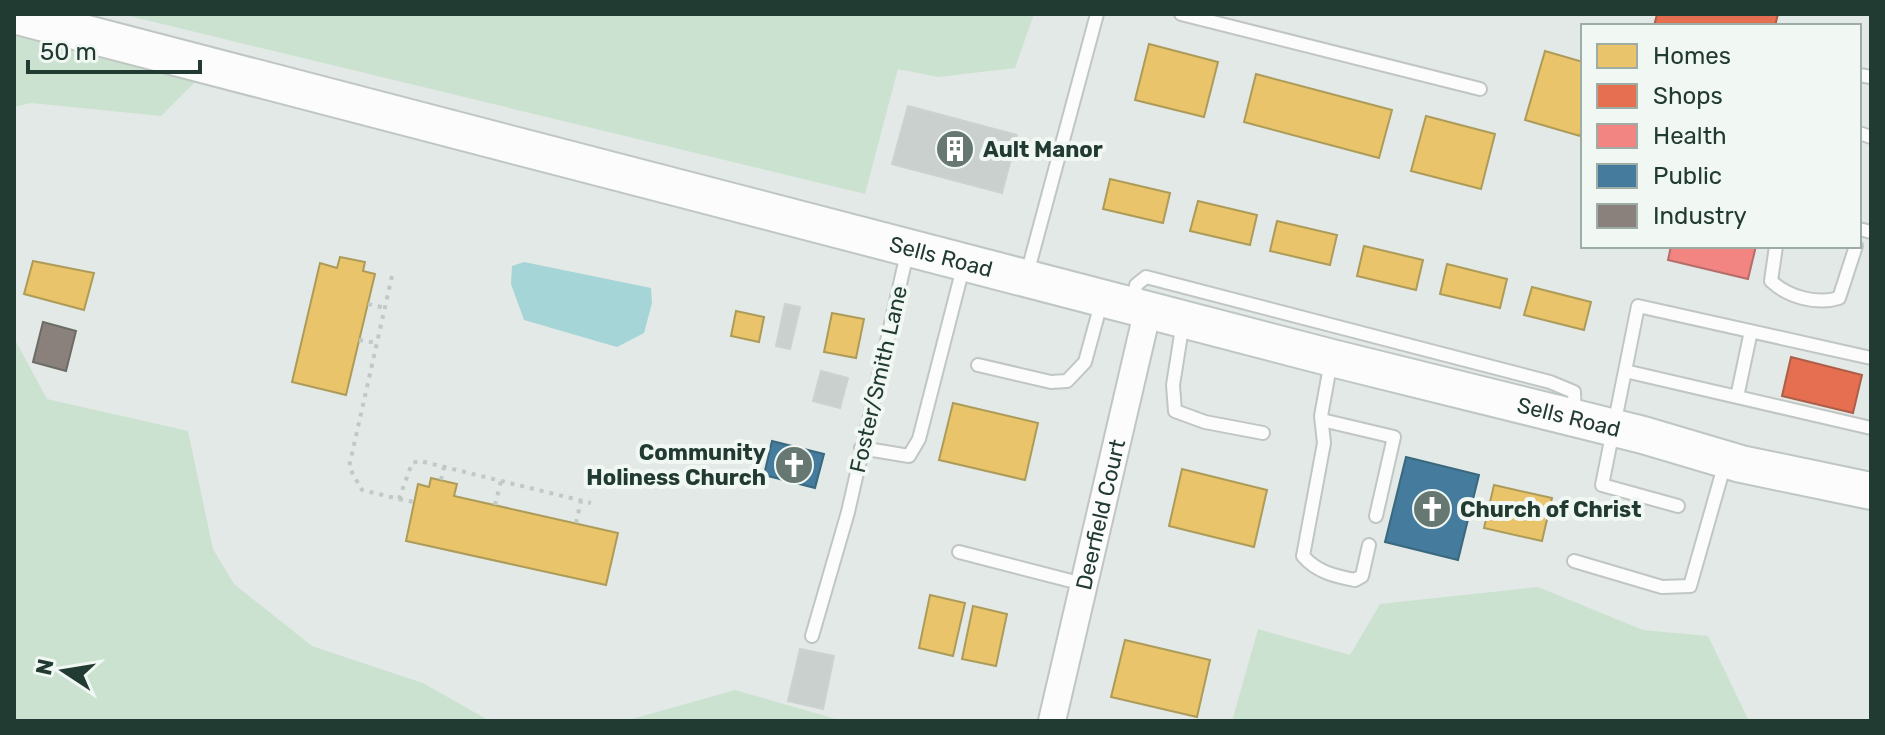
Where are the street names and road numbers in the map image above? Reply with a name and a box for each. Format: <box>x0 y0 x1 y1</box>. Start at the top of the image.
street label: Sells Road <box>887 230 995 283</box>
street label: Foster/Smith Lane <box>844 283 913 475</box>
street label: Sells Road <box>1514 391 1623 443</box>
street label: Deerfield Court <box>1070 436 1131 593</box>

